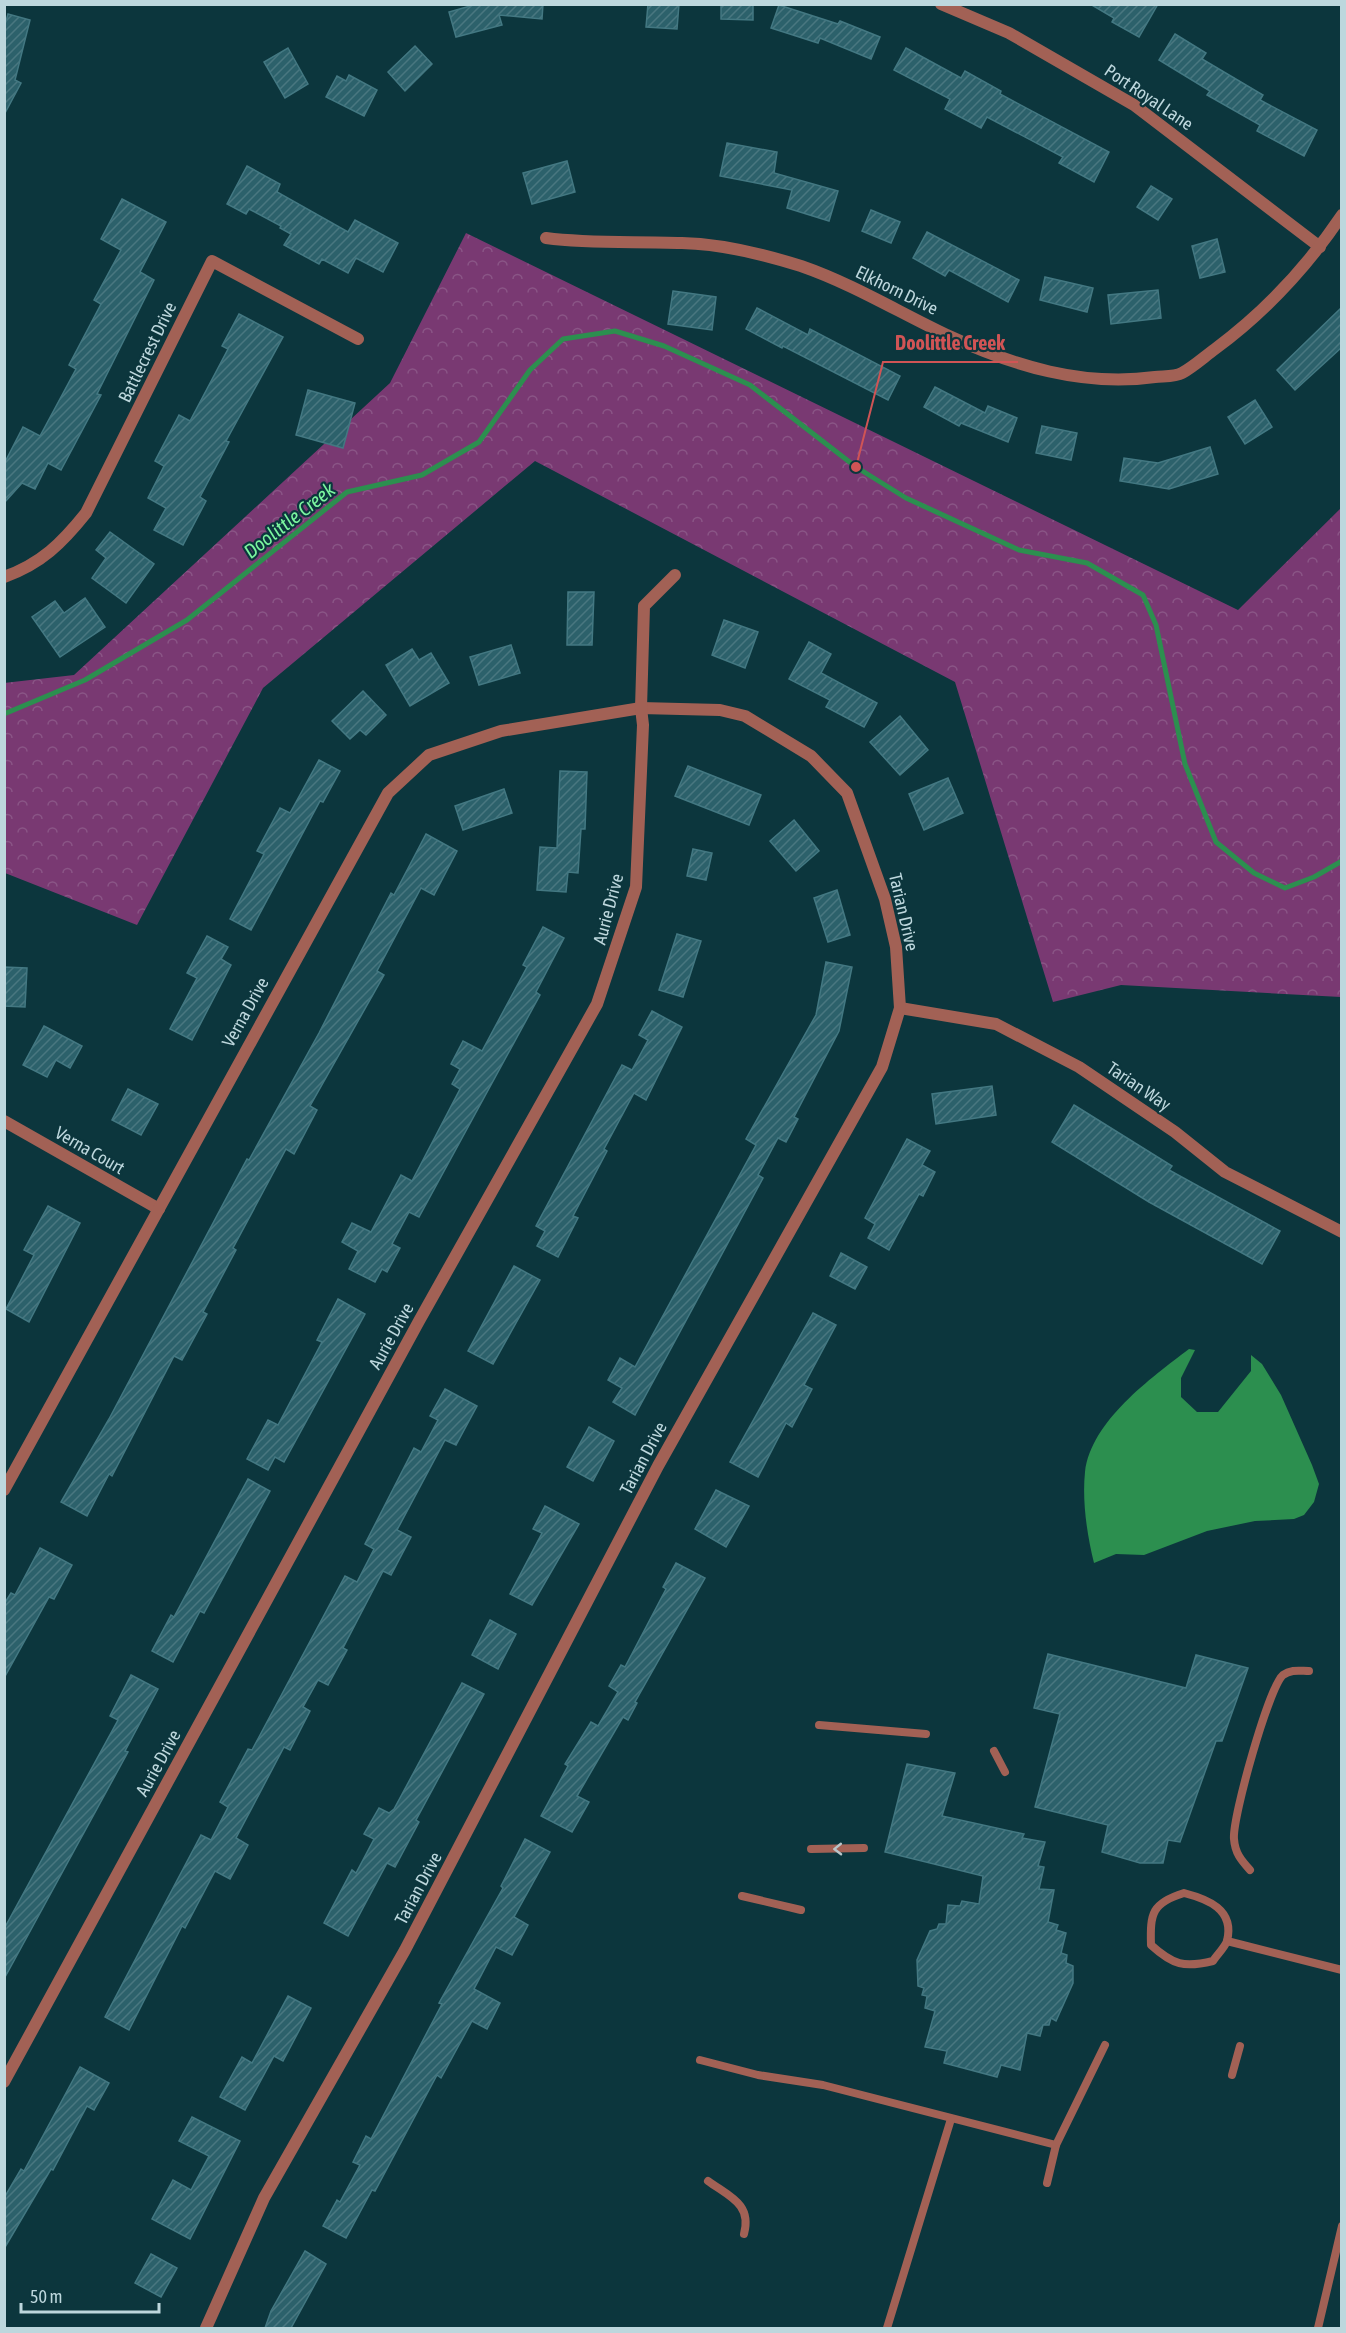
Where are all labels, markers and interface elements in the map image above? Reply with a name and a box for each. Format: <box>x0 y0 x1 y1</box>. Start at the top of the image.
street label: Port Royal Lane <box>1101 60 1197 134</box>
street label: Elkhorn Drive <box>852 261 942 319</box>
street label: Battlecrest Drive <box>114 298 180 406</box>
callout: Doolittle Creek <box>883 324 1018 362</box>
text: Doolittle Creek <box>895 331 1005 354</box>
water label: Doolittle Creek <box>239 477 339 563</box>
street label: Aurie Drive <box>588 871 628 947</box>
street label: Tarian Drive <box>885 871 923 953</box>
street label: Verna Drive <box>217 974 273 1050</box>
street label: Tarian Way <box>1103 1057 1175 1115</box>
street label: Verna Court <box>51 1122 129 1178</box>
street label: Aurie Drive <box>364 1299 418 1373</box>
street label: Tarian Drive <box>615 1418 671 1498</box>
street label: Aurie Drive <box>131 1726 185 1800</box>
one-way arrow <box>833 1843 842 1855</box>
street label: Tarian Drive <box>390 1848 446 1928</box>
scale bar <box>21 2276 159 2314</box>
text: 50 m <box>30 2286 62 2307</box>

